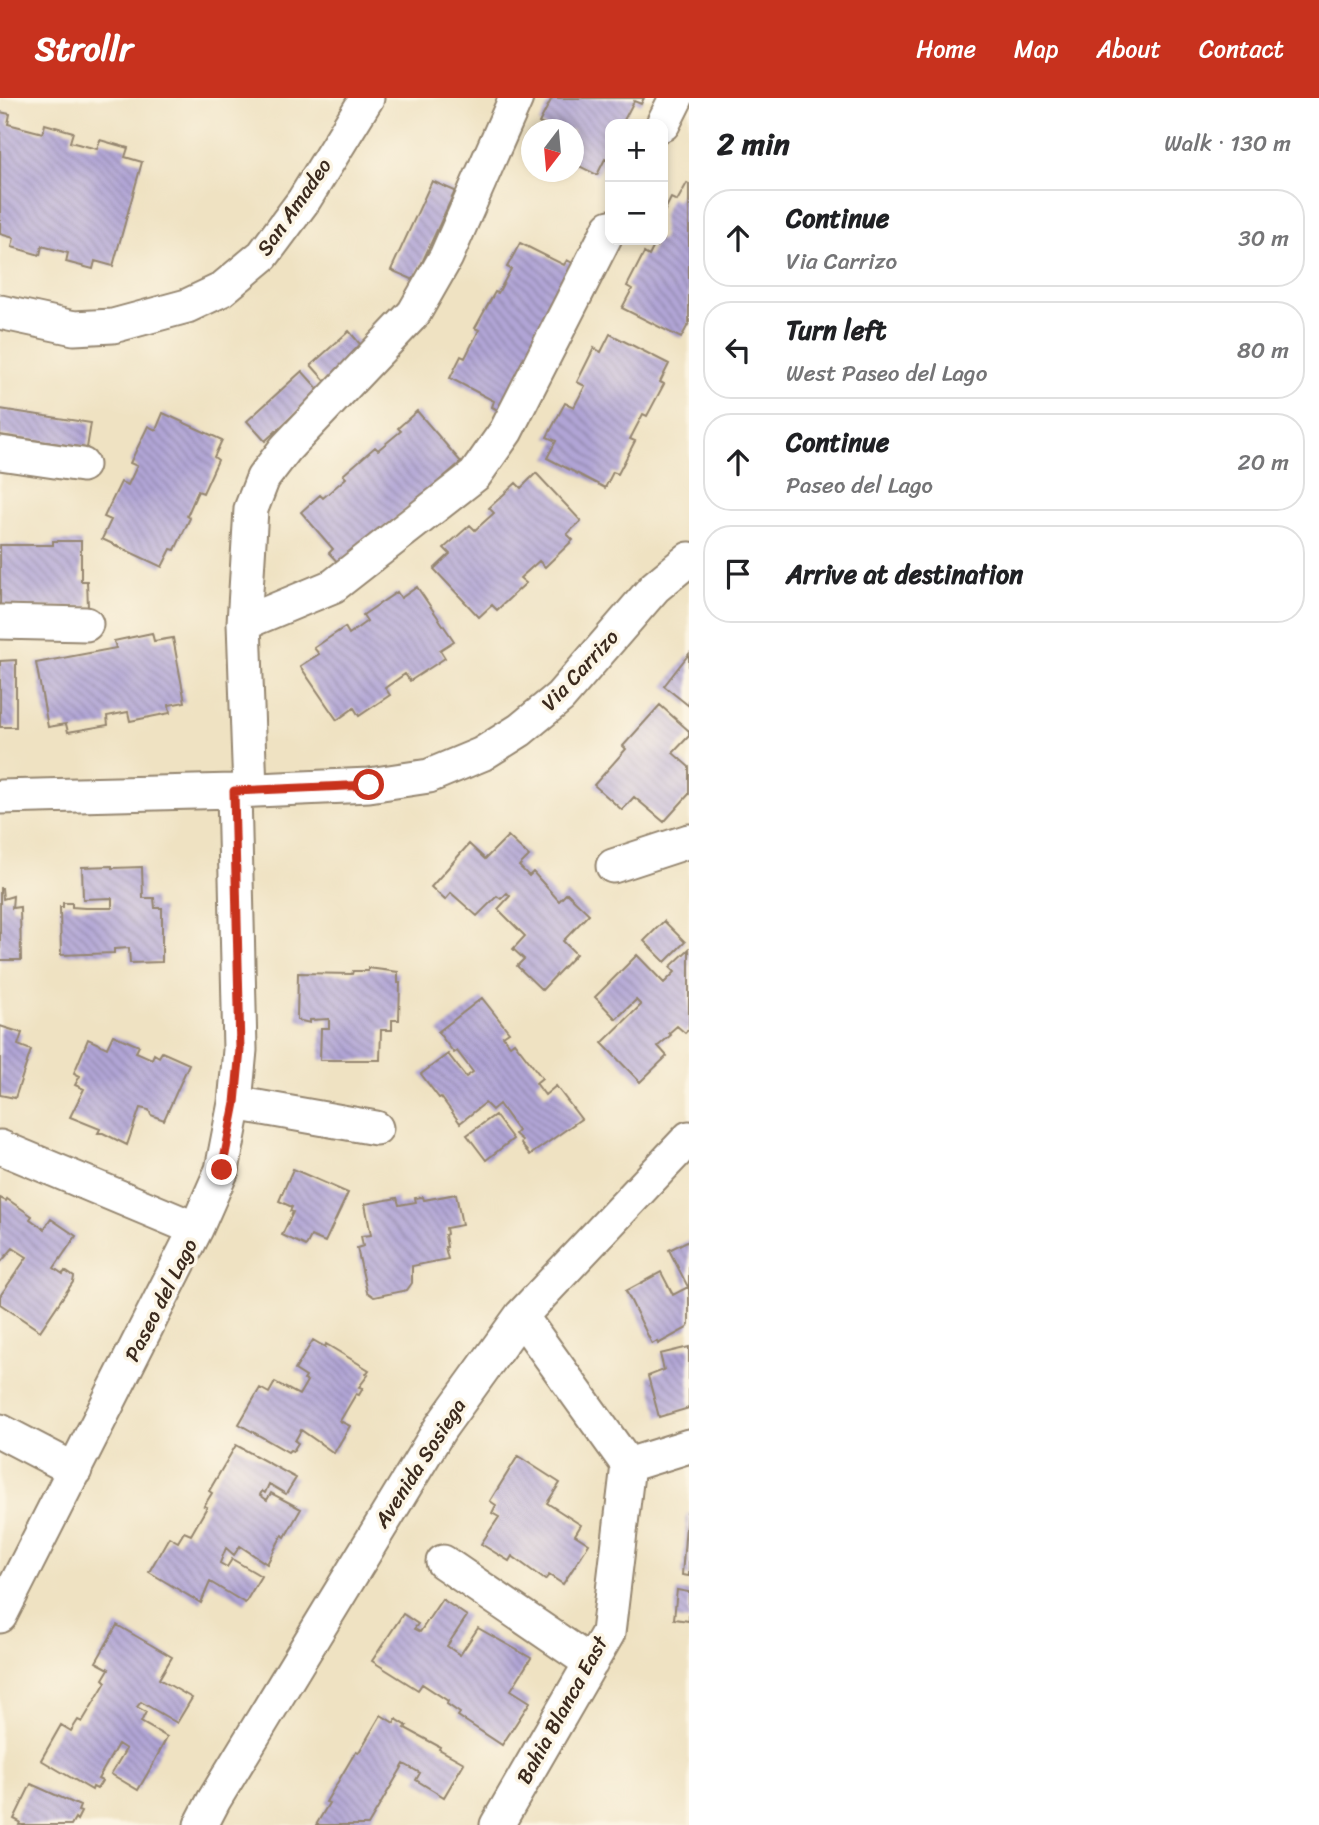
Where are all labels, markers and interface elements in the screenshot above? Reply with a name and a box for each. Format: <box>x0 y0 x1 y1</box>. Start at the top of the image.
text: Strollr <box>35 20 133 78</box>
text: Home <box>916 28 976 70</box>
text: Map <box>1014 28 1058 70</box>
text: About <box>1096 28 1161 70</box>
text: Contact <box>1199 28 1284 70</box>
text: 2 min <box>717 117 790 171</box>
north arrow <box>521 119 584 182</box>
map controls <box>605 119 668 245</box>
button: + <box>605 119 668 182</box>
text: Walk · 130 m <box>1164 123 1291 164</box>
street label: San Amadeo <box>246 150 342 264</box>
button: − <box>605 182 668 245</box>
text: Continue <box>786 195 889 241</box>
text: 30 m <box>1238 218 1289 259</box>
icon: ahead <box>719 219 757 257</box>
text: Via Carrizo <box>786 241 897 282</box>
text: Turn left <box>786 307 886 353</box>
text: 80 m <box>1237 330 1289 371</box>
icon: left <box>719 331 757 369</box>
text: West Paseo del Lago <box>786 353 987 394</box>
text: Continue <box>786 419 889 465</box>
text: 20 m <box>1238 442 1289 483</box>
icon: ahead <box>719 443 757 481</box>
text: Paseo del Lago <box>786 465 933 506</box>
text: Arrive at destination <box>786 551 1023 597</box>
icon: arrive <box>719 555 757 593</box>
street label: Via Carrizo <box>531 620 629 720</box>
route start <box>353 769 384 800</box>
route end <box>206 1154 237 1185</box>
street label: Paseo del Lago <box>114 1232 208 1368</box>
street label: Avenida Sosiega <box>363 1390 477 1537</box>
street label: Bahia Blanca East <box>505 1627 619 1791</box>

